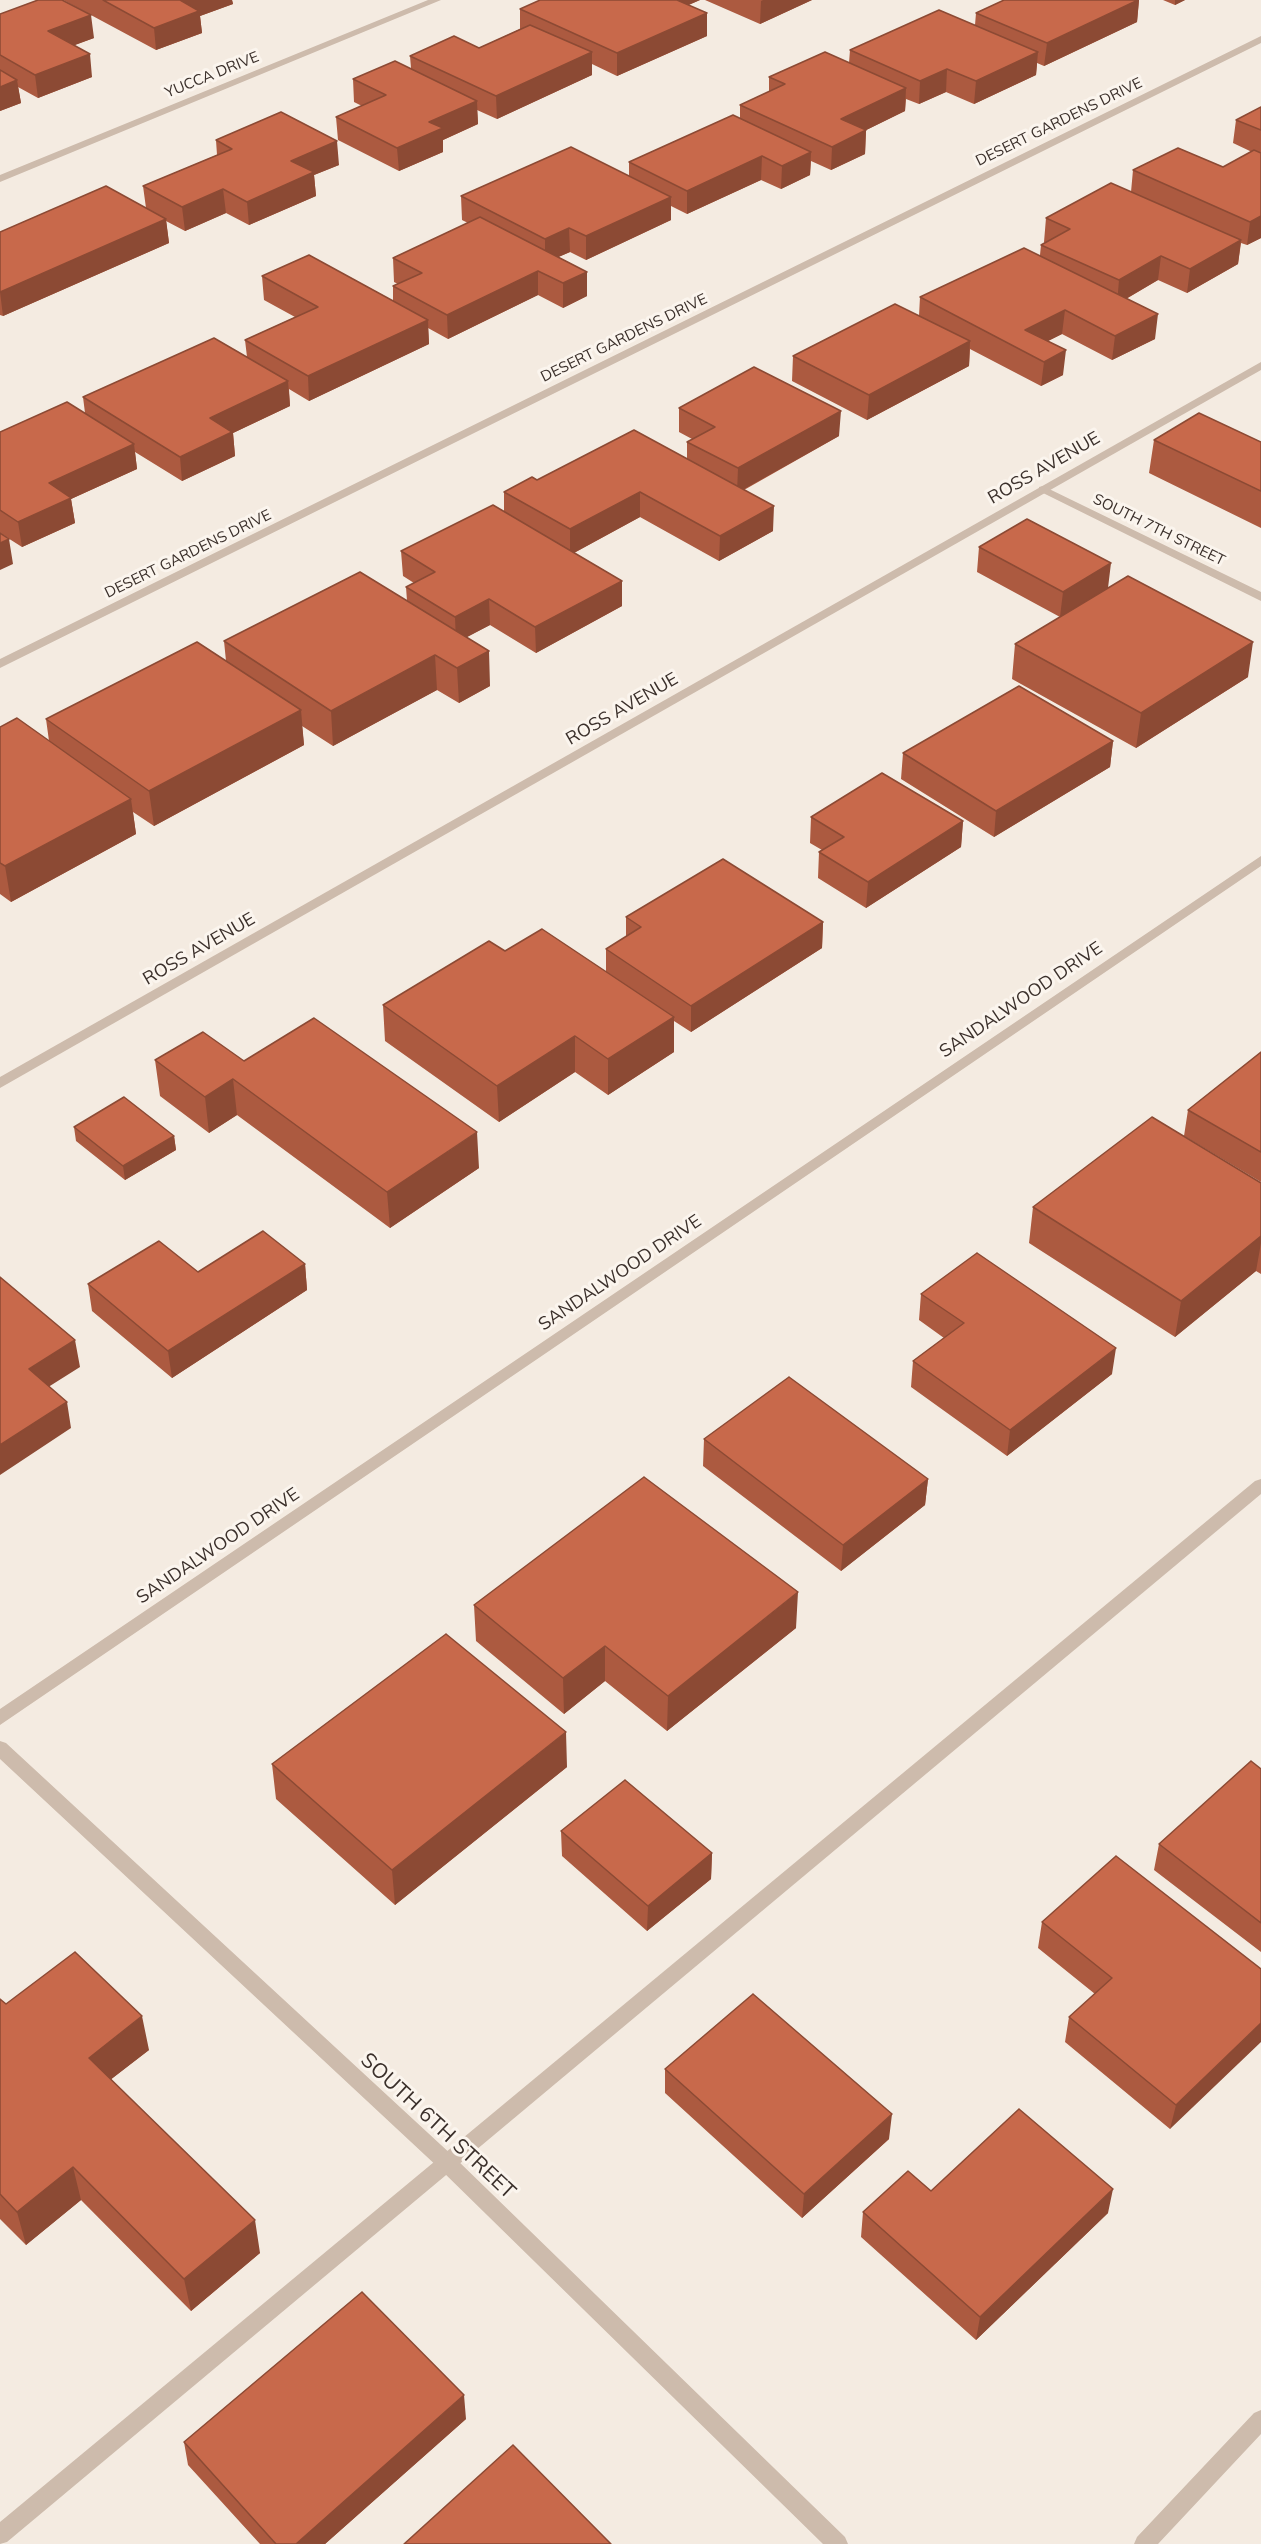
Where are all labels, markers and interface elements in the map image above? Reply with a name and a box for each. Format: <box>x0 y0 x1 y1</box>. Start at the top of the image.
street label: YUCCA DRIVE <box>162 48 262 102</box>
street label: DESERT GARDENS DRIVE <box>973 74 1145 170</box>
street label: DESERT GARDENS DRIVE <box>538 290 710 386</box>
street label: ROSS AVENUE <box>984 427 1104 509</box>
street label: SOUTH 7TH STREET <box>1090 490 1228 570</box>
street label: DESERT GARDENS DRIVE <box>102 506 274 602</box>
street label: ROSS AVENUE <box>562 668 682 750</box>
street label: ROSS AVENUE <box>139 908 259 990</box>
street label: SANDALWOOD DRIVE <box>935 937 1107 1063</box>
street label: SANDALWOOD DRIVE <box>534 1210 706 1336</box>
street label: SANDALWOOD DRIVE <box>132 1483 304 1609</box>
street label: SOUTH 6TH STREET <box>355 2048 521 2204</box>

